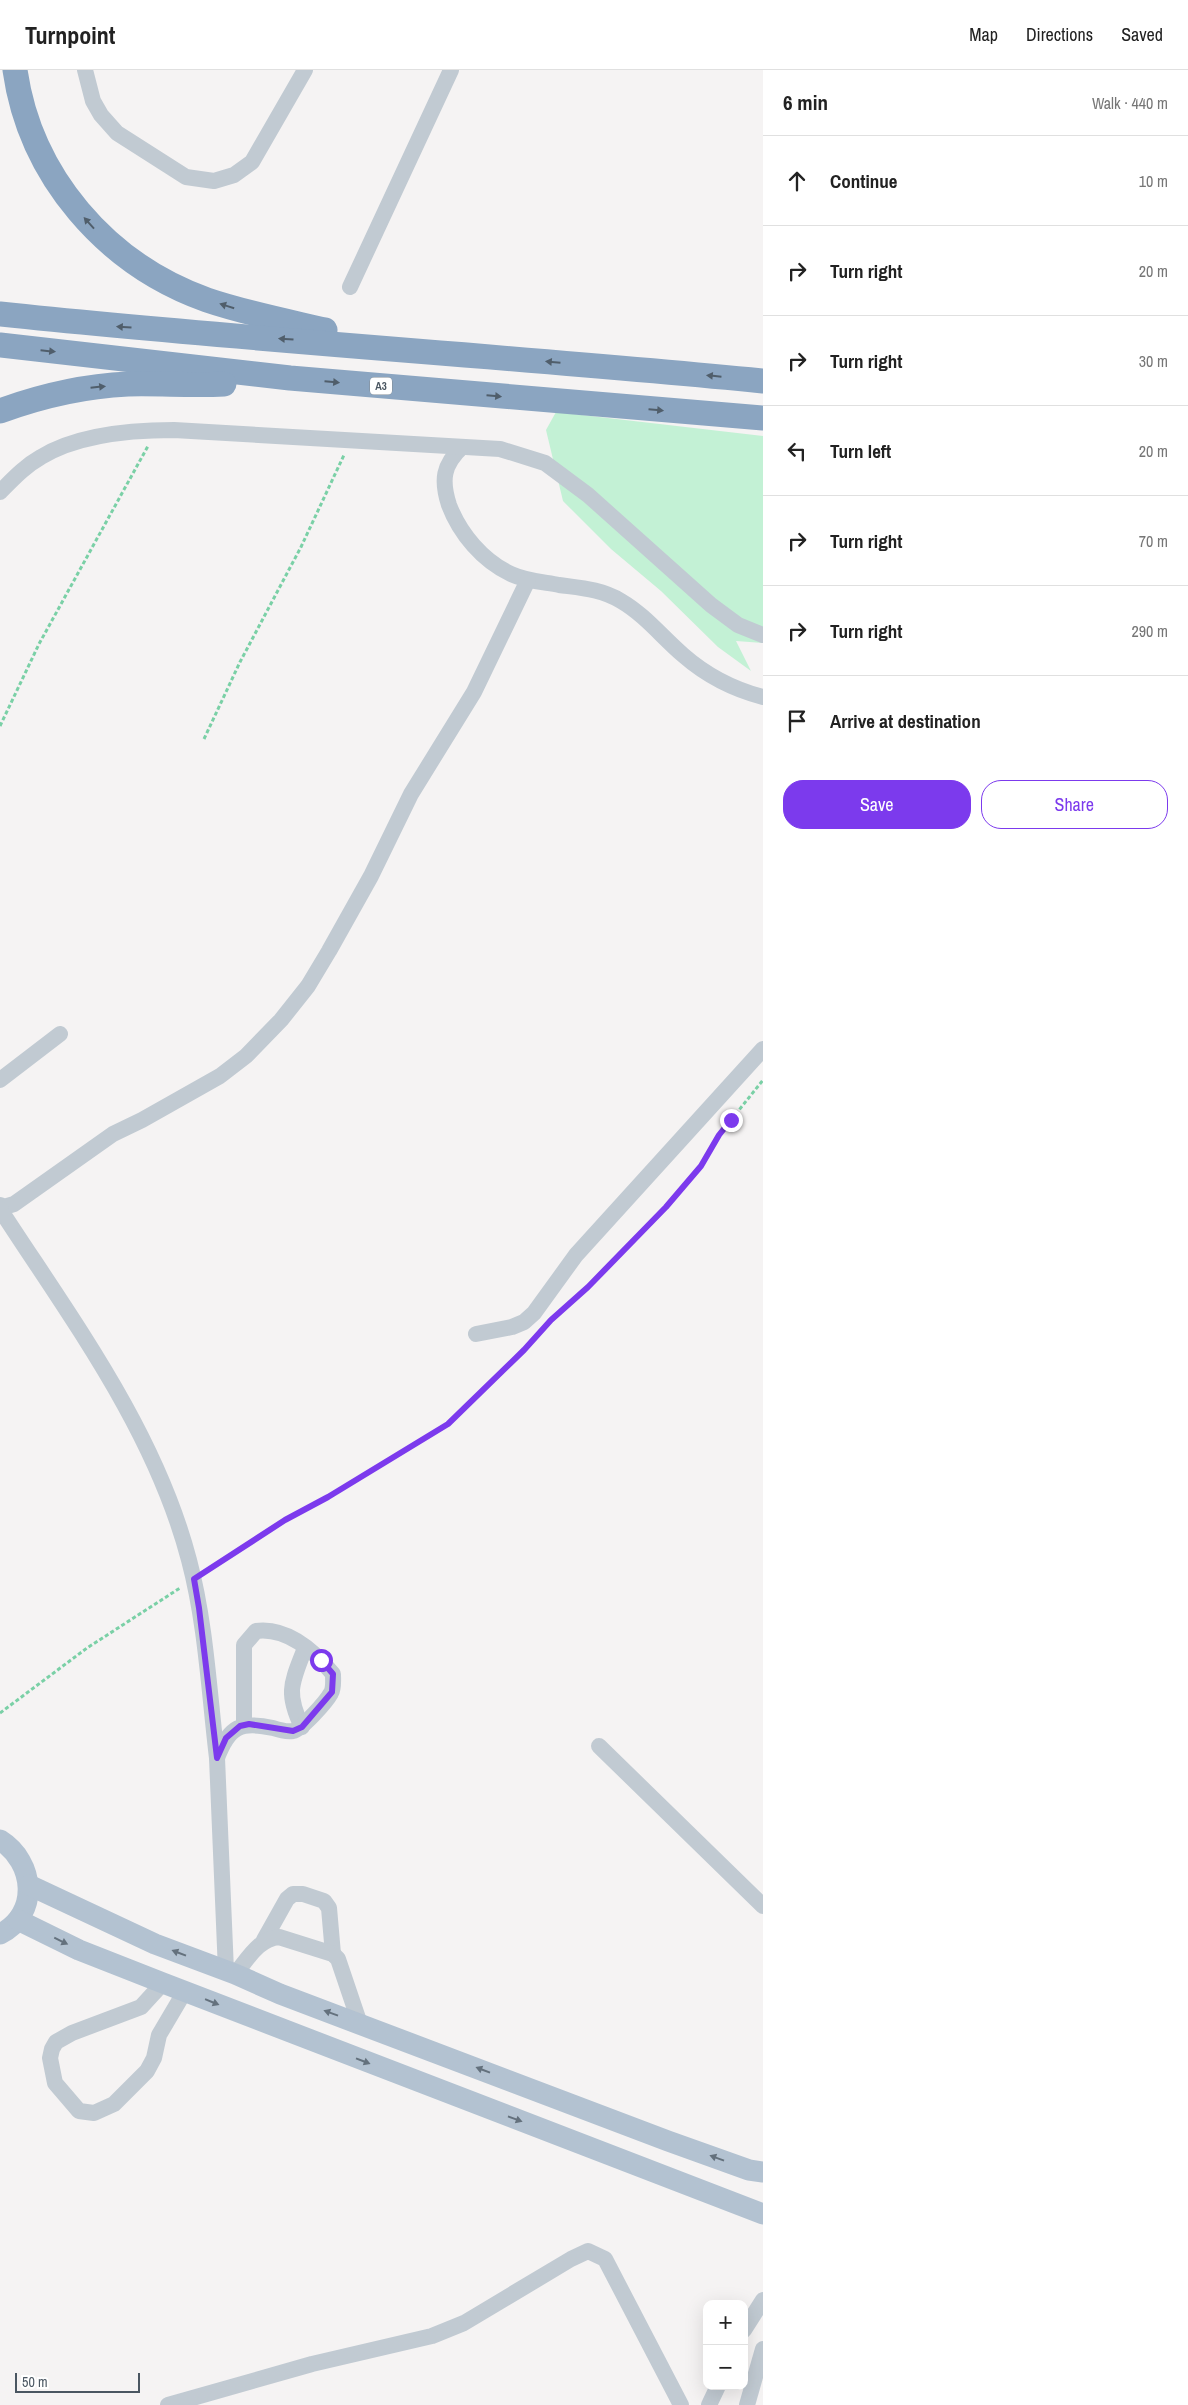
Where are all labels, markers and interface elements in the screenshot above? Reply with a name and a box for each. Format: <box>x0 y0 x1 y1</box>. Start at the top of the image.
text: Turnpoint <box>25 19 115 51</box>
text: Map <box>969 22 998 47</box>
text: Directions <box>1026 22 1093 47</box>
text: Saved <box>1121 22 1163 47</box>
text: 6 min <box>783 88 828 117</box>
text: Walk · 440 m <box>1092 92 1168 114</box>
icon: ahead <box>783 167 811 195</box>
text: Continue <box>830 168 898 194</box>
text: 10 m <box>1139 170 1168 192</box>
one-way arrow <box>84 216 95 229</box>
icon: right <box>783 257 811 285</box>
text: Turn right <box>830 258 902 284</box>
text: 20 m <box>1139 260 1168 282</box>
one-way arrow <box>219 302 234 309</box>
one-way arrow <box>116 322 132 330</box>
one-way arrow <box>278 335 294 343</box>
one-way arrow <box>41 347 57 355</box>
icon: right <box>783 347 811 375</box>
text: Turn right <box>830 348 902 374</box>
text: 30 m <box>1139 350 1168 372</box>
one-way arrow <box>544 357 560 365</box>
one-way arrow <box>706 372 722 380</box>
one-way arrow <box>324 378 340 386</box>
road number: A3 <box>370 378 392 394</box>
one-way arrow <box>90 383 106 391</box>
one-way arrow <box>486 392 502 400</box>
one-way arrow <box>648 406 664 414</box>
icon: left <box>783 437 811 465</box>
text: Turn left <box>830 438 891 464</box>
text: 20 m <box>1139 440 1168 462</box>
icon: right <box>783 527 811 555</box>
text: Turn right <box>830 528 902 554</box>
text: 70 m <box>1139 530 1168 552</box>
icon: right <box>783 617 811 645</box>
text: Turn right <box>830 618 902 644</box>
text: 290 m <box>1132 620 1168 642</box>
icon: arrive <box>783 707 811 735</box>
text: Arrive at destination <box>830 708 981 734</box>
button: Save <box>783 780 971 829</box>
button: Share <box>981 780 1168 829</box>
route end <box>720 1109 743 1132</box>
route start <box>310 1649 333 1672</box>
one-way arrow <box>54 1937 68 1945</box>
one-way arrow <box>172 1949 187 1956</box>
one-way arrow <box>205 1998 220 2006</box>
one-way arrow <box>323 2009 338 2016</box>
one-way arrow <box>356 2058 370 2066</box>
one-way arrow <box>475 2066 490 2073</box>
one-way arrow <box>508 2115 523 2123</box>
one-way arrow <box>709 2154 724 2161</box>
map controls <box>703 2300 748 2390</box>
button: + <box>703 2300 748 2345</box>
button: − <box>703 2345 748 2390</box>
scale bar <box>15 2370 140 2393</box>
text: 50 m <box>22 2373 48 2391</box>

